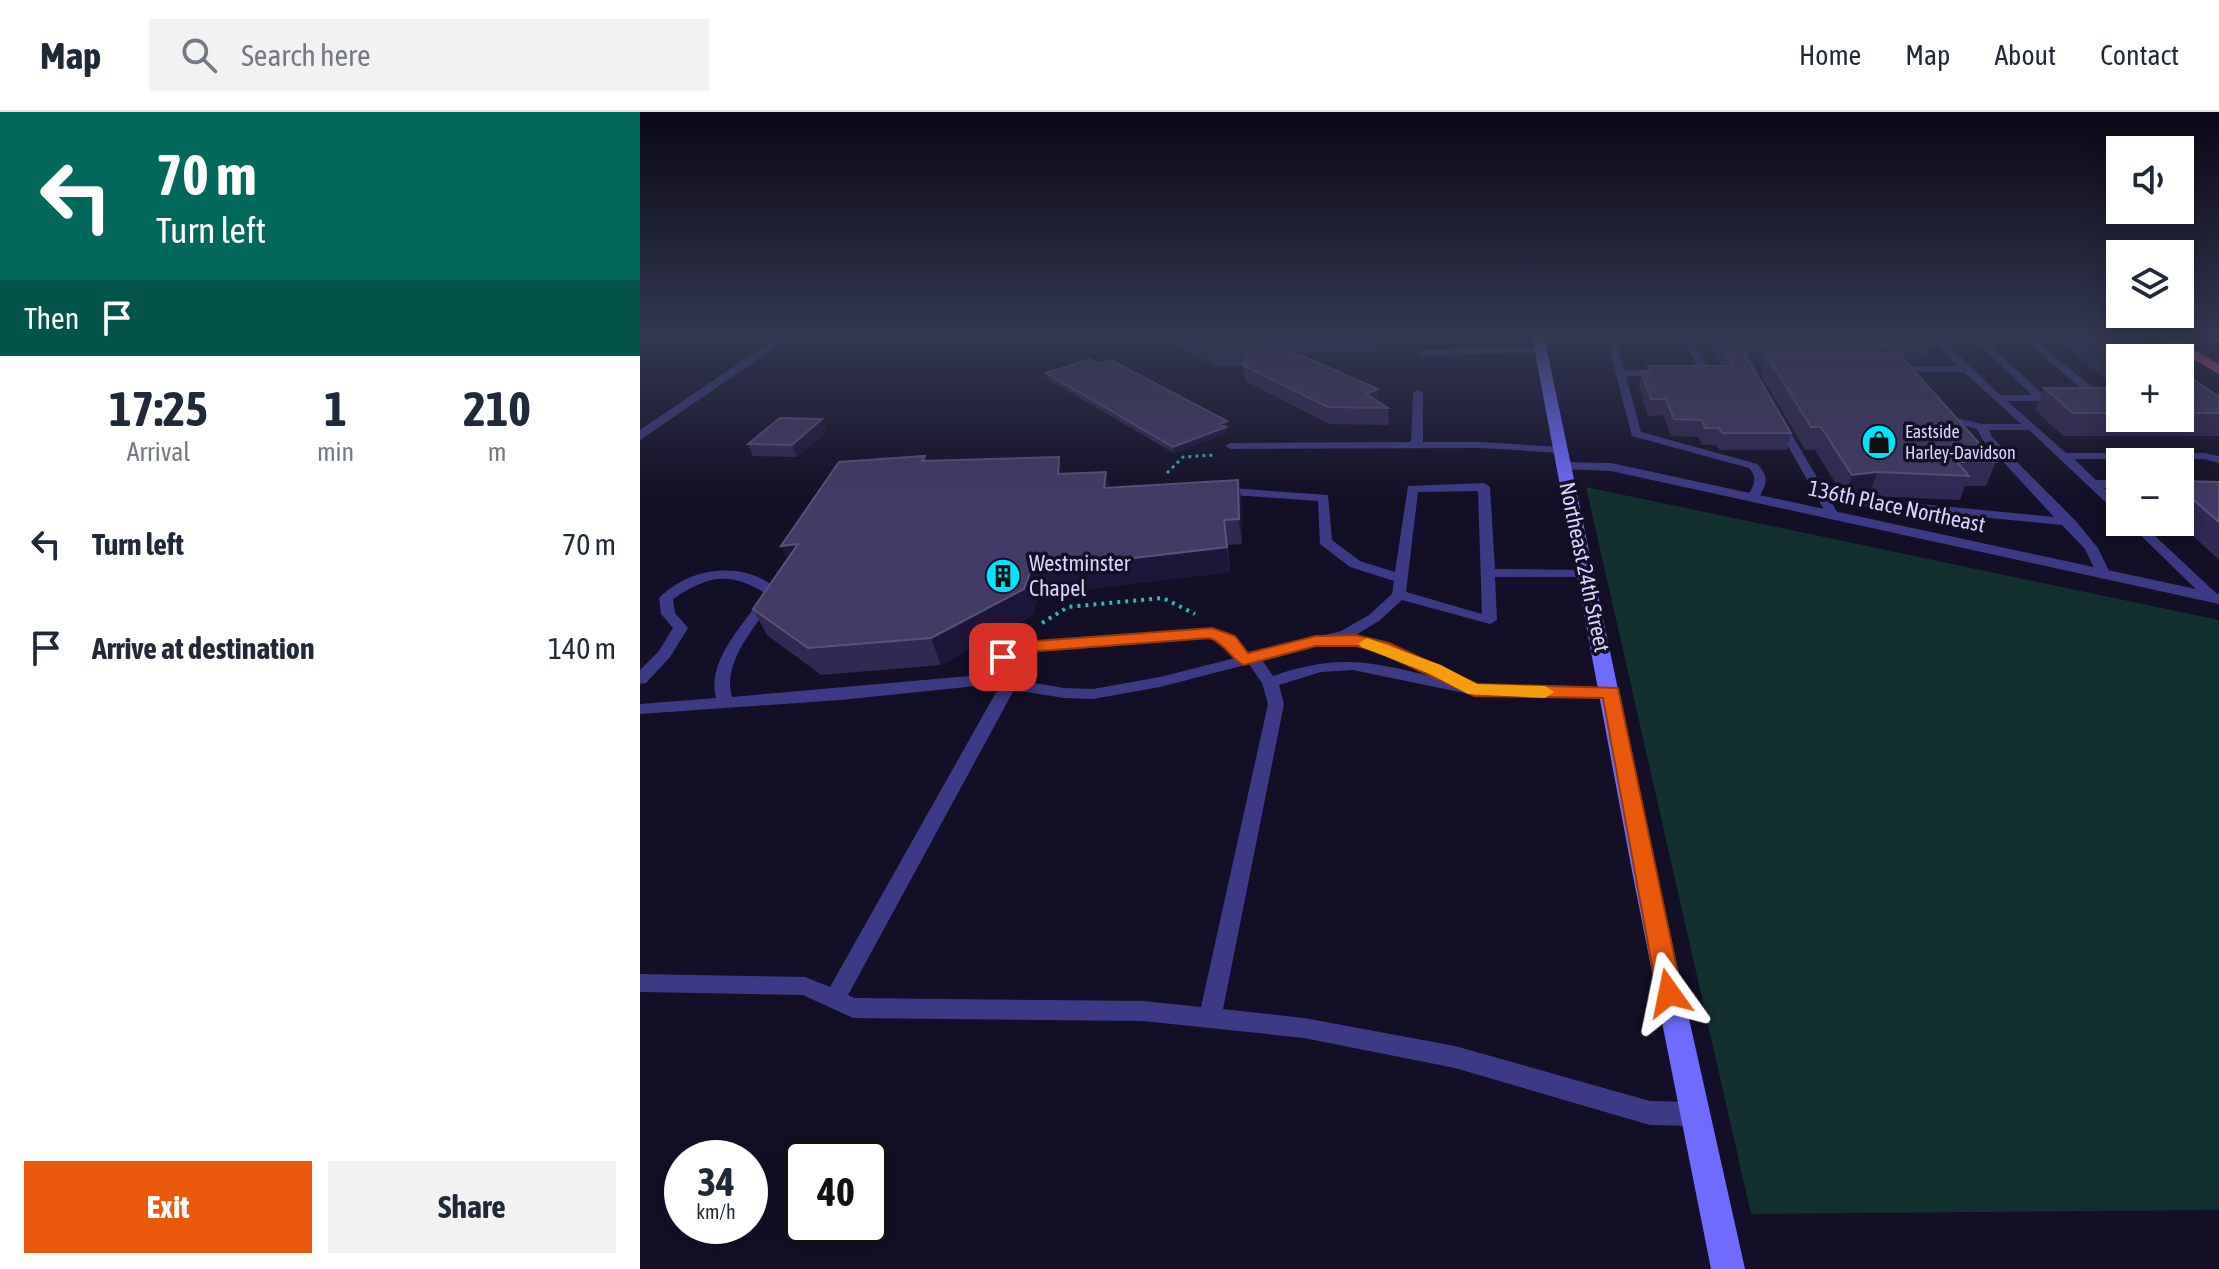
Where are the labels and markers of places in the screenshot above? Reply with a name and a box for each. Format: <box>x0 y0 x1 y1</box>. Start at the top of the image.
place label: Eastside Harley-Davidson <box>1905 421 2016 463</box>
shop icon: Eastside Harley-Davidson <box>1860 423 1898 461</box>
place label: Westminster Chapel <box>1029 550 1131 601</box>
building icon: Westminster Chapel <box>984 557 1022 595</box>
pin <box>969 623 1037 691</box>

